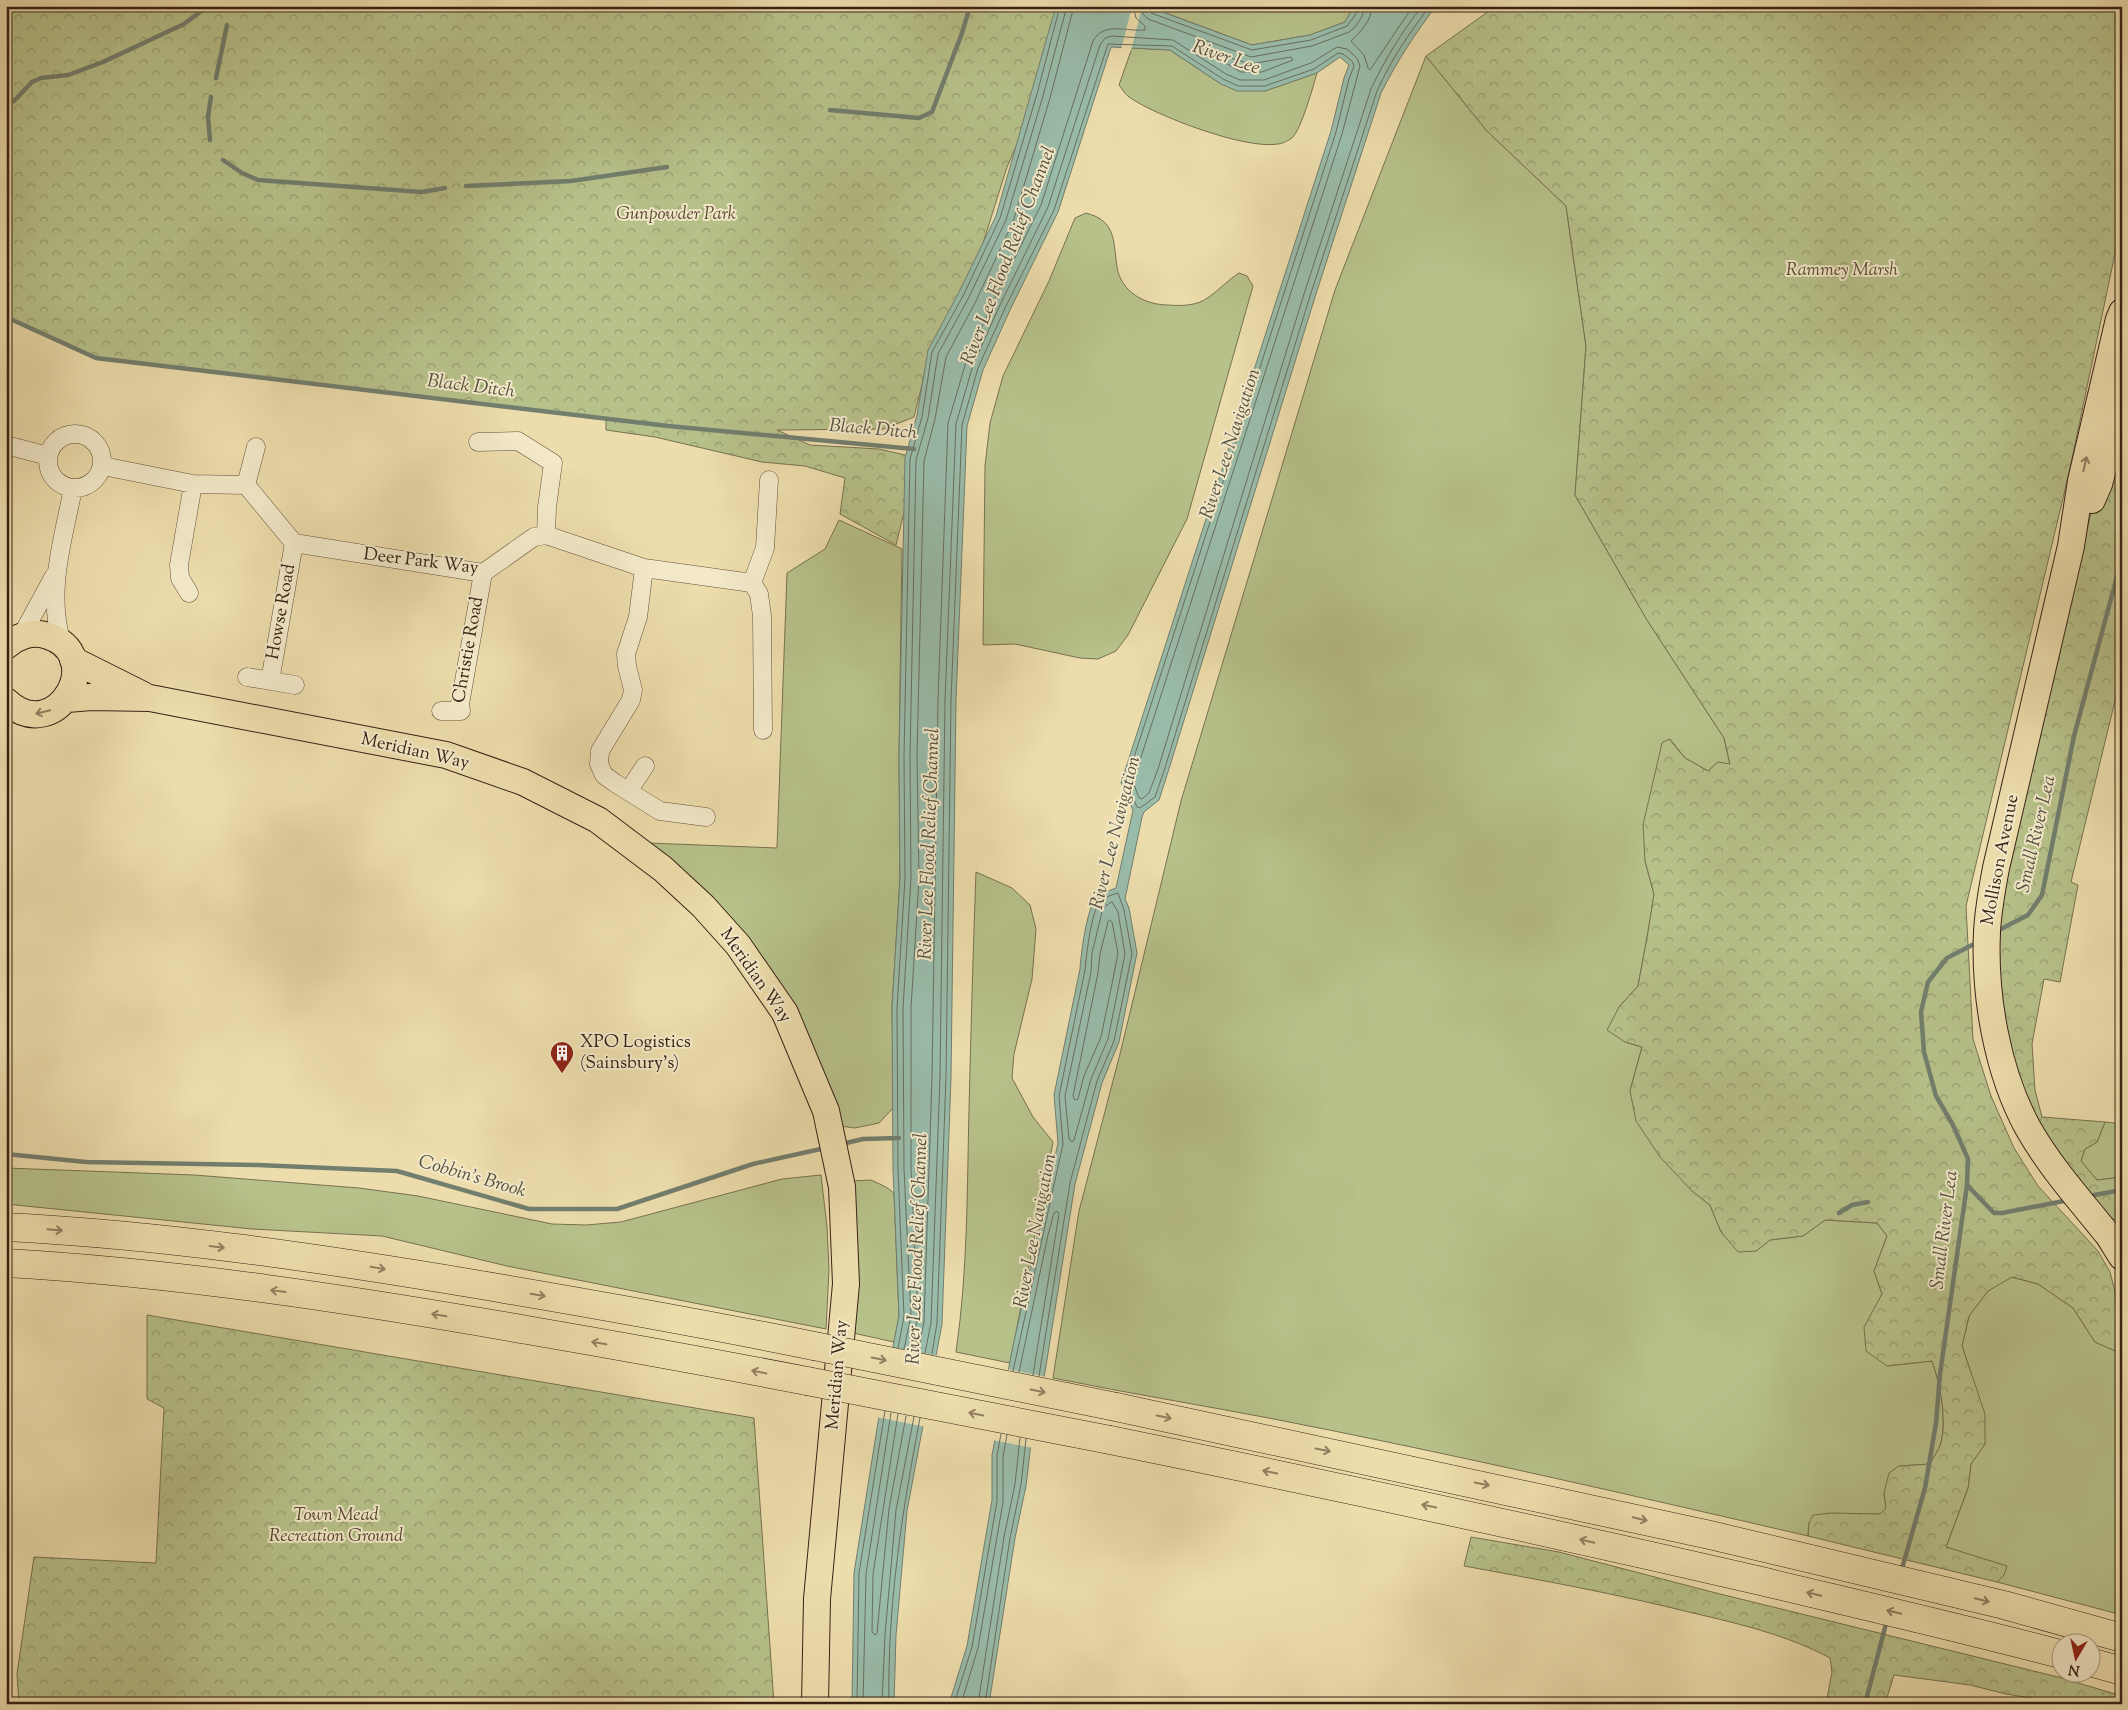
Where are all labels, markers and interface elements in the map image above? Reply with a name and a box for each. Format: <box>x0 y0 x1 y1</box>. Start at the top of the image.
water label: River Lee <box>1189 34 1264 82</box>
water label: River Lee Flood Relief Channel <box>955 143 1063 369</box>
park label: Gunpowder Park <box>616 202 736 228</box>
park label: Rammey Marsh <box>1786 258 1898 284</box>
water label: River Lee Navigation <box>1194 365 1268 523</box>
water label: Black Ditch <box>426 368 517 406</box>
water label: Black Ditch <box>828 413 919 447</box>
one-way arrow <box>2081 456 2090 472</box>
street label: Deer Park Way <box>362 542 480 582</box>
street label: Howse Road <box>261 562 303 662</box>
street label: Christie Road <box>447 595 491 705</box>
one-way arrow <box>36 708 52 717</box>
street label: Meridian Way <box>358 727 472 777</box>
water label: River Lee Flood Relief Channel <box>912 728 948 960</box>
water label: River Lee Navigation <box>1084 754 1148 912</box>
water label: Small River Lea <box>2010 773 2064 895</box>
street label: Mollison Avenue <box>1976 792 2026 928</box>
street label: Meridian Way <box>713 923 797 1029</box>
place label: XPO Logistics (Sainsbury's) <box>580 1030 691 1077</box>
building icon: XPO Logistics (Sainsbury's) <box>549 1040 575 1074</box>
water label: River Lee Flood Relief Channel <box>900 1133 936 1365</box>
water label: Cobbin's Brook <box>415 1149 529 1205</box>
water label: River Lee Navigation <box>1008 1151 1064 1311</box>
water label: Small River Lea <box>1924 1169 1966 1291</box>
one-way arrow <box>47 1225 63 1235</box>
one-way arrow <box>208 1242 224 1252</box>
one-way arrow <box>369 1263 385 1273</box>
one-way arrow <box>271 1286 287 1296</box>
one-way arrow <box>529 1290 545 1300</box>
one-way arrow <box>432 1309 448 1319</box>
street label: Meridian Way <box>820 1319 856 1431</box>
one-way arrow <box>592 1337 608 1347</box>
one-way arrow <box>870 1355 886 1364</box>
one-way arrow <box>752 1366 768 1376</box>
one-way arrow <box>1030 1387 1046 1396</box>
one-way arrow <box>968 1408 984 1418</box>
one-way arrow <box>1155 1413 1171 1422</box>
one-way arrow <box>1314 1446 1330 1456</box>
one-way arrow <box>1262 1467 1278 1477</box>
one-way arrow <box>1473 1480 1489 1490</box>
one-way arrow <box>1421 1501 1437 1510</box>
park label: Town Mead Recreation Ground <box>269 1503 403 1550</box>
one-way arrow <box>1632 1515 1648 1524</box>
one-way arrow <box>1580 1536 1596 1545</box>
one-way arrow <box>1806 1589 1822 1598</box>
one-way arrow <box>1974 1596 1990 1605</box>
one-way arrow <box>1886 1607 1902 1616</box>
north arrow <box>2050 1632 2100 1682</box>
text: N <box>2067 1658 2081 1680</box>

